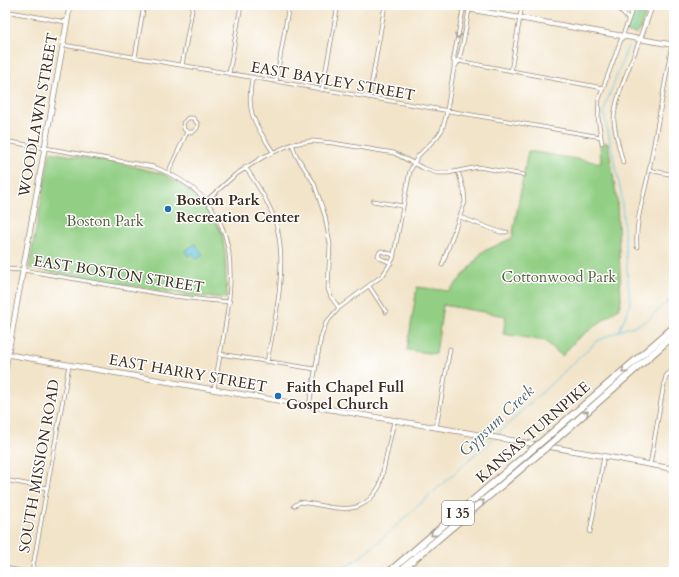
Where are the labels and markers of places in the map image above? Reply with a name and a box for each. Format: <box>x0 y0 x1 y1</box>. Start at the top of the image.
place label: Boston Park Recreation Center <box>176 190 300 227</box>
marker: Boston Park Recreation Center <box>163 204 173 214</box>
place label: Faith Chapel Full Gospel Church <box>286 377 405 414</box>
marker: Faith Chapel Full Gospel Church <box>273 391 283 401</box>

